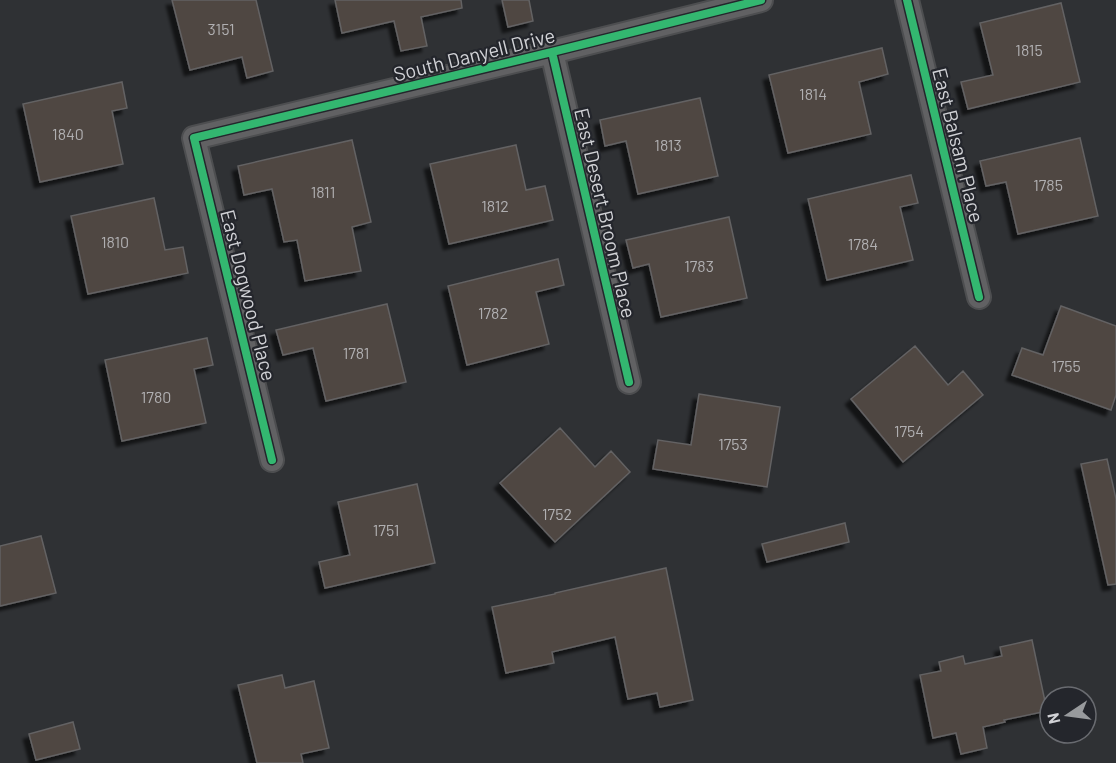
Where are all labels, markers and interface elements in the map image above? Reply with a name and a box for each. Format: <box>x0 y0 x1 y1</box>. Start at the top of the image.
house number: 3151 <box>207 19 235 38</box>
street label: South Danyell Drive <box>391 22 557 86</box>
house number: 1815 <box>1015 40 1043 59</box>
street label: East Balsam Place <box>928 65 990 225</box>
house number: 1814 <box>799 84 827 103</box>
street label: East Desert Broom Place <box>570 106 642 320</box>
house number: 1840 <box>52 124 84 143</box>
house number: 1813 <box>654 135 682 154</box>
house number: 1785 <box>1033 175 1063 194</box>
house number: 1811 <box>311 182 335 201</box>
house number: 1812 <box>481 196 509 215</box>
street label: East Dogwood Place <box>216 207 282 383</box>
house number: 1810 <box>101 232 129 251</box>
house number: 1784 <box>848 234 878 253</box>
house number: 1783 <box>684 256 714 275</box>
house number: 1782 <box>478 303 508 322</box>
house number: 1781 <box>343 343 369 362</box>
house number: 1755 <box>1051 356 1081 375</box>
house number: 1780 <box>141 387 171 406</box>
house number: 1754 <box>894 421 924 440</box>
house number: 1753 <box>718 434 748 453</box>
house number: 1752 <box>542 504 572 523</box>
house number: 1751 <box>373 520 399 539</box>
north arrow <box>1038 685 1098 745</box>
text: N <box>1042 711 1063 726</box>

